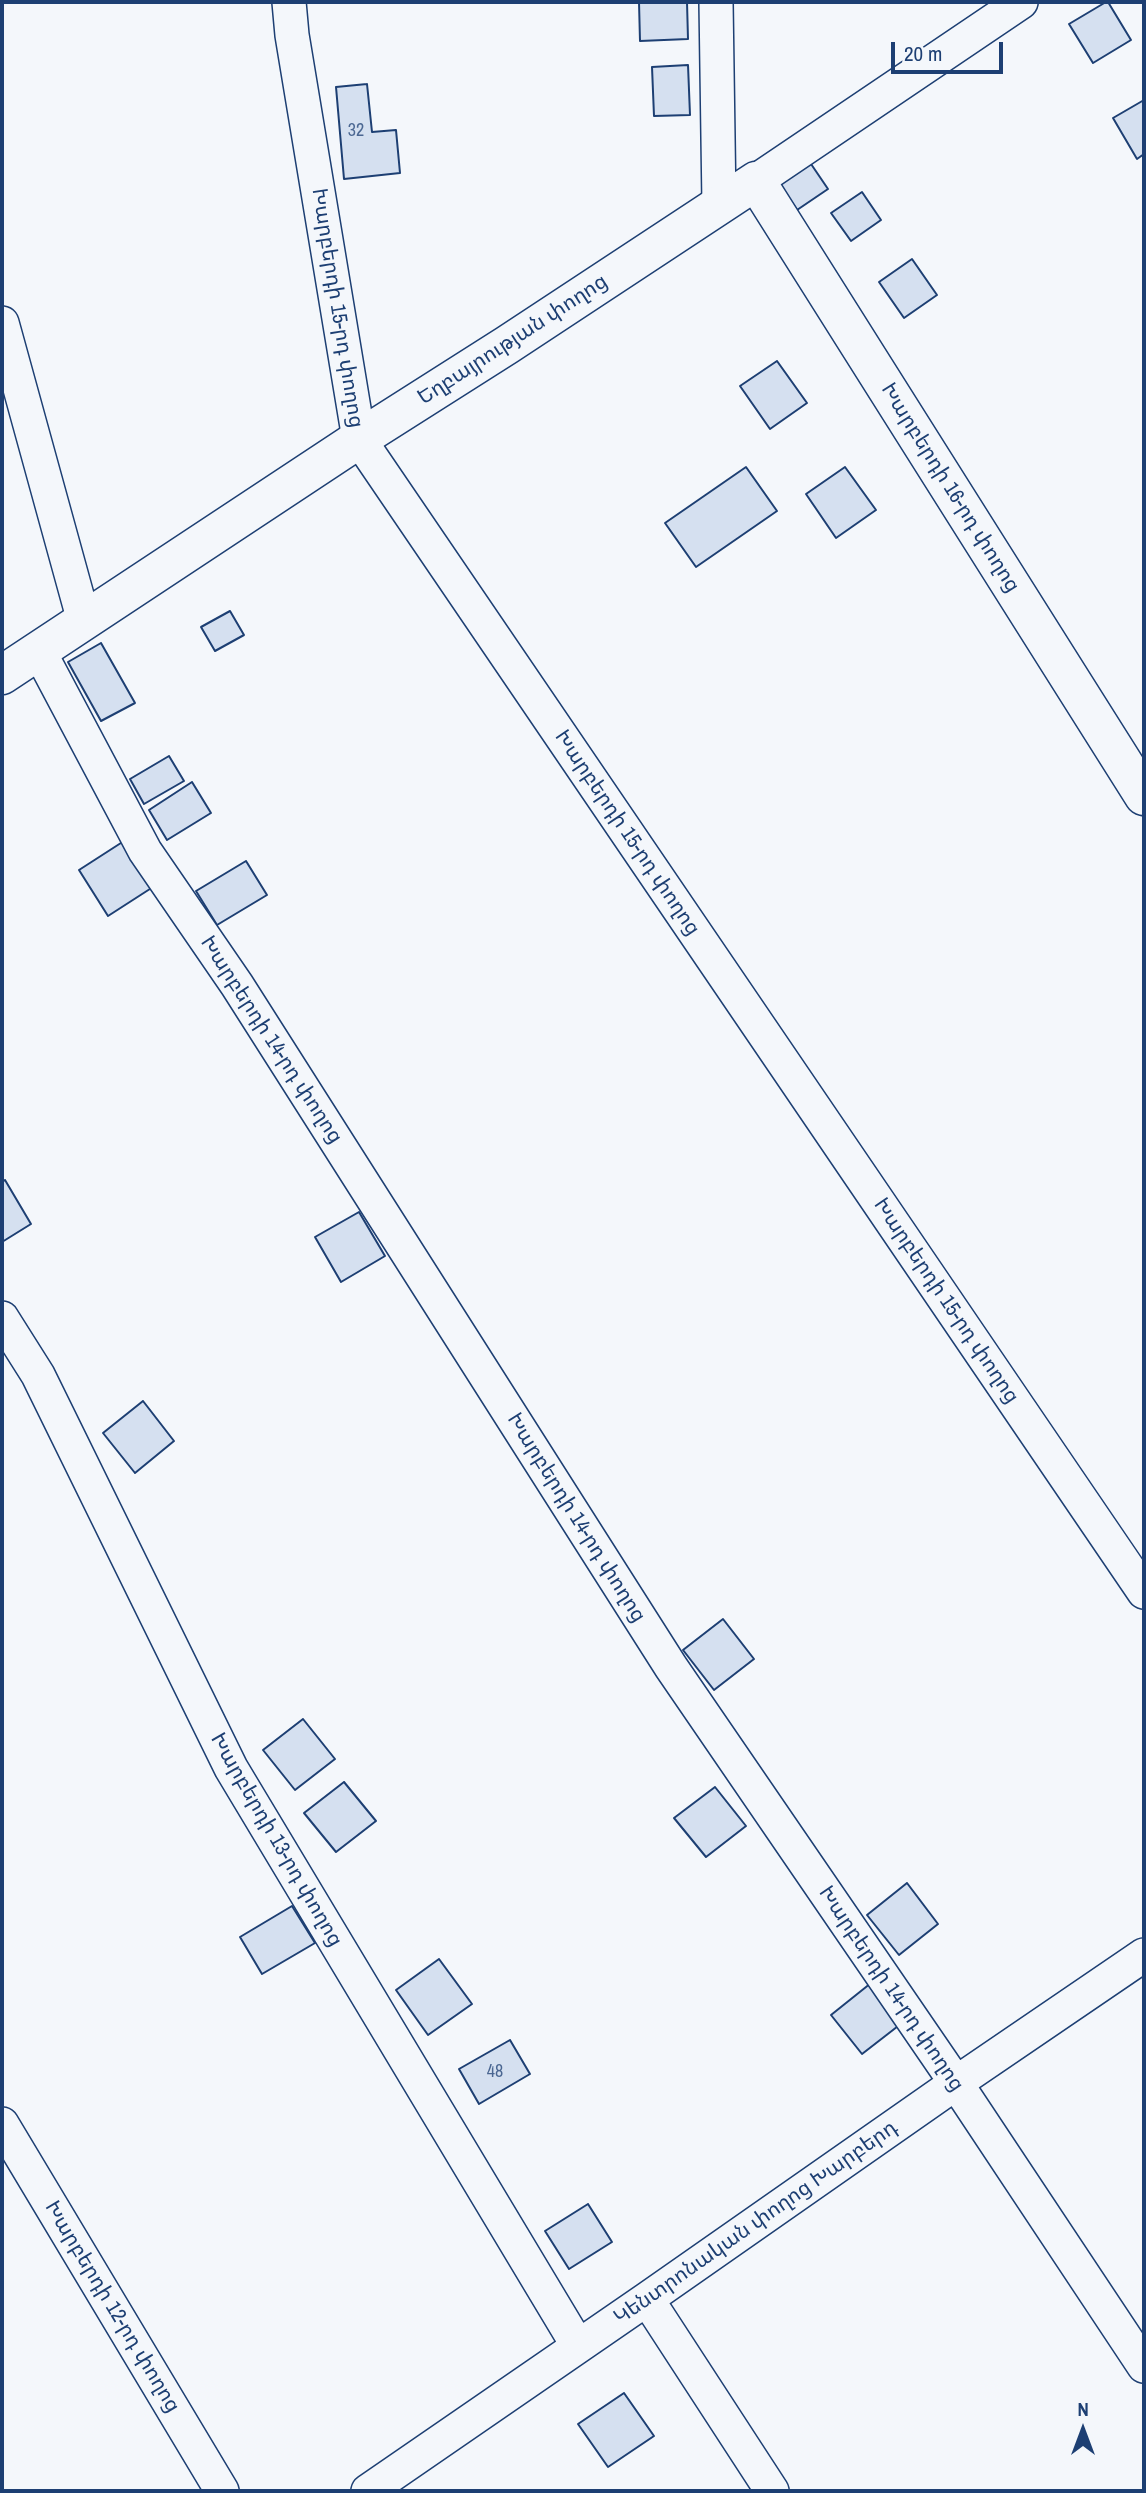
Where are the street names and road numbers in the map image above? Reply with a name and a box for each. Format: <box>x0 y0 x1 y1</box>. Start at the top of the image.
street label: Խարբերդի 15-րդ փողոց <box>306 186 368 430</box>
street label: Եղբայրության փողոց <box>413 269 613 411</box>
street label: Խարբերդի 16-րդ փողոց <box>875 379 1025 597</box>
street label: Խարբերդի 15-րդ փողոց <box>549 725 705 941</box>
street label: Խարբերդի 14-րդ փողոց <box>194 931 348 1149</box>
street label: Խարբերդի 15-րդ փողոց <box>868 1193 1024 1409</box>
street label: Խարբերդի 14-րդ փողոց <box>501 1409 651 1627</box>
street label: Խարբերդի 13-րդ փողոց <box>204 1729 348 1951</box>
street label: Խարբերդի 14-րդ փողոց <box>813 1881 969 2097</box>
street label: Կենտրոնական փողոց Խարբերդ <box>610 2115 902 2331</box>
street label: Խարբերդի 12-րդ փողոց <box>39 2197 185 2417</box>

